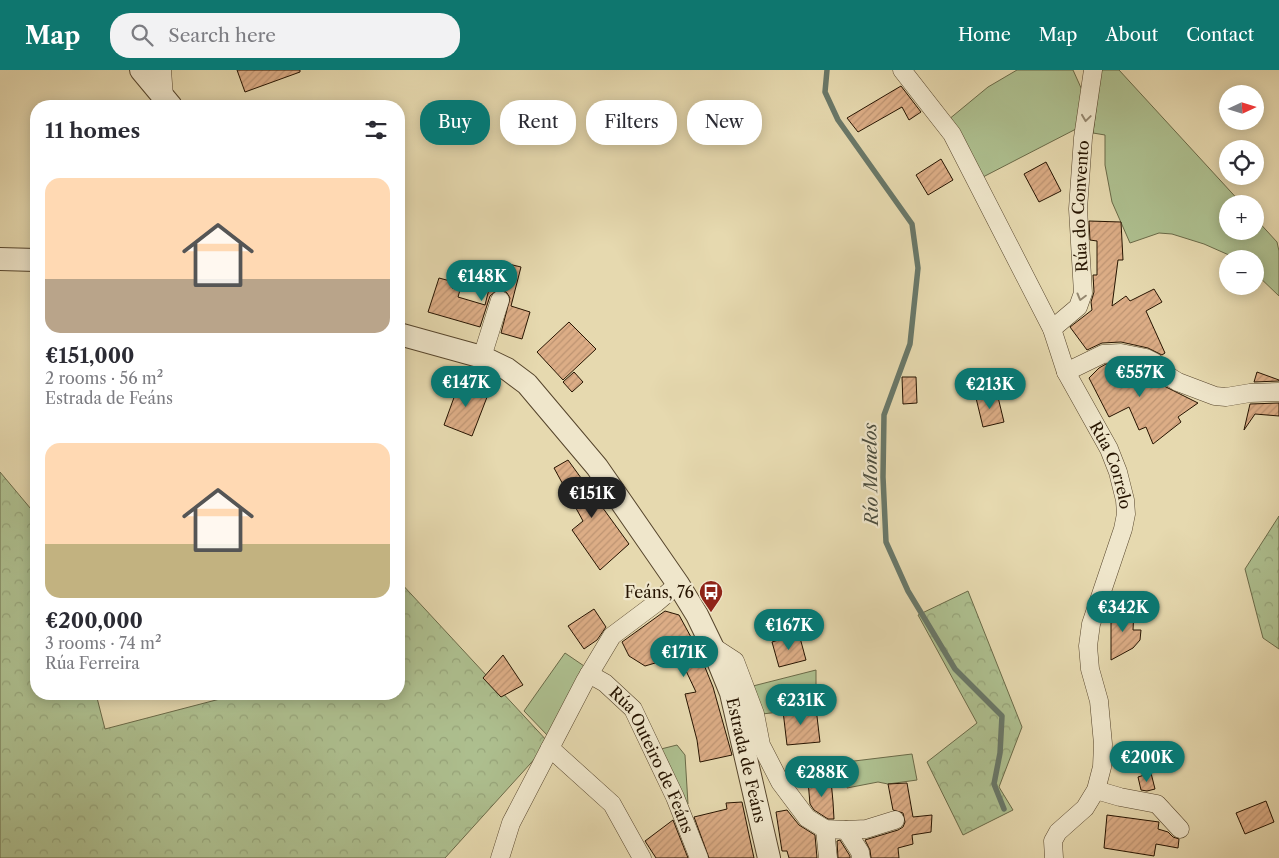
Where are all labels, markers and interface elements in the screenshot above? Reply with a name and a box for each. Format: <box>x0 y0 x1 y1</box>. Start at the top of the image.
search box <box>110 13 460 58</box>
text: Map <box>25 21 80 50</box>
icon: search <box>128 21 156 49</box>
text: Search here <box>168 24 276 47</box>
text: Home <box>958 24 1011 46</box>
text: Map <box>1039 24 1077 46</box>
text: About <box>1105 24 1158 46</box>
text: Contact <box>1186 24 1254 46</box>
north arrow <box>1219 85 1264 130</box>
map controls <box>1219 85 1264 295</box>
chip: Buy <box>420 100 490 145</box>
chip: Rent <box>500 100 576 145</box>
chip: Filters <box>586 100 677 145</box>
chip: New <box>687 100 762 145</box>
one-way arrow <box>1081 115 1092 123</box>
icon: filters <box>362 116 390 144</box>
text: 11 homes <box>45 118 140 143</box>
street label: Rúa do Convento <box>1068 139 1093 273</box>
button: locate <box>1219 140 1264 185</box>
button: + <box>1219 195 1264 240</box>
icon: home <box>173 210 263 300</box>
button: − <box>1219 250 1264 295</box>
pin: €148K <box>447 260 517 302</box>
text: €148K <box>457 266 507 286</box>
one-way arrow <box>1076 293 1087 302</box>
text: €151,000 <box>45 343 135 368</box>
pin: €557K <box>1105 356 1175 398</box>
text: €557K <box>1116 362 1164 382</box>
pin: €147K <box>431 366 501 408</box>
text: 2 rooms · 56 m² <box>45 368 163 388</box>
pin: €213K <box>955 368 1025 410</box>
text: €147K <box>442 372 490 392</box>
text: €213K <box>966 374 1014 394</box>
text: Estrada de Feáns <box>45 388 173 408</box>
street label: Rúa Correlo <box>1086 418 1136 510</box>
water label: Río Monelos <box>859 422 883 527</box>
icon: home <box>173 475 263 565</box>
pin: €151K <box>557 476 627 519</box>
text: €151K <box>569 483 615 503</box>
bus stop icon: Feáns, 76 <box>698 579 724 613</box>
place label: Feáns, 76 <box>625 582 694 602</box>
pin: €342K <box>1088 590 1158 633</box>
text: €342K <box>1098 597 1148 617</box>
text: €200,000 <box>45 608 143 633</box>
pin: €167K <box>754 608 824 651</box>
text: €167K <box>765 615 813 635</box>
text: 3 rooms · 74 m² <box>45 633 161 653</box>
pin: €171K <box>649 636 719 678</box>
text: €171K <box>661 642 707 662</box>
text: Rúa Ferreira <box>45 653 140 673</box>
street label: Rúa Outeiro de Feáns <box>605 682 698 836</box>
pin: €231K <box>766 684 836 726</box>
text: €231K <box>777 690 825 710</box>
street label: Estrada de Feáns <box>722 695 771 825</box>
pin: €200K <box>1112 740 1182 783</box>
text: €200K <box>1121 747 1173 767</box>
pin: €288K <box>787 756 857 798</box>
text: €288K <box>796 762 848 782</box>

